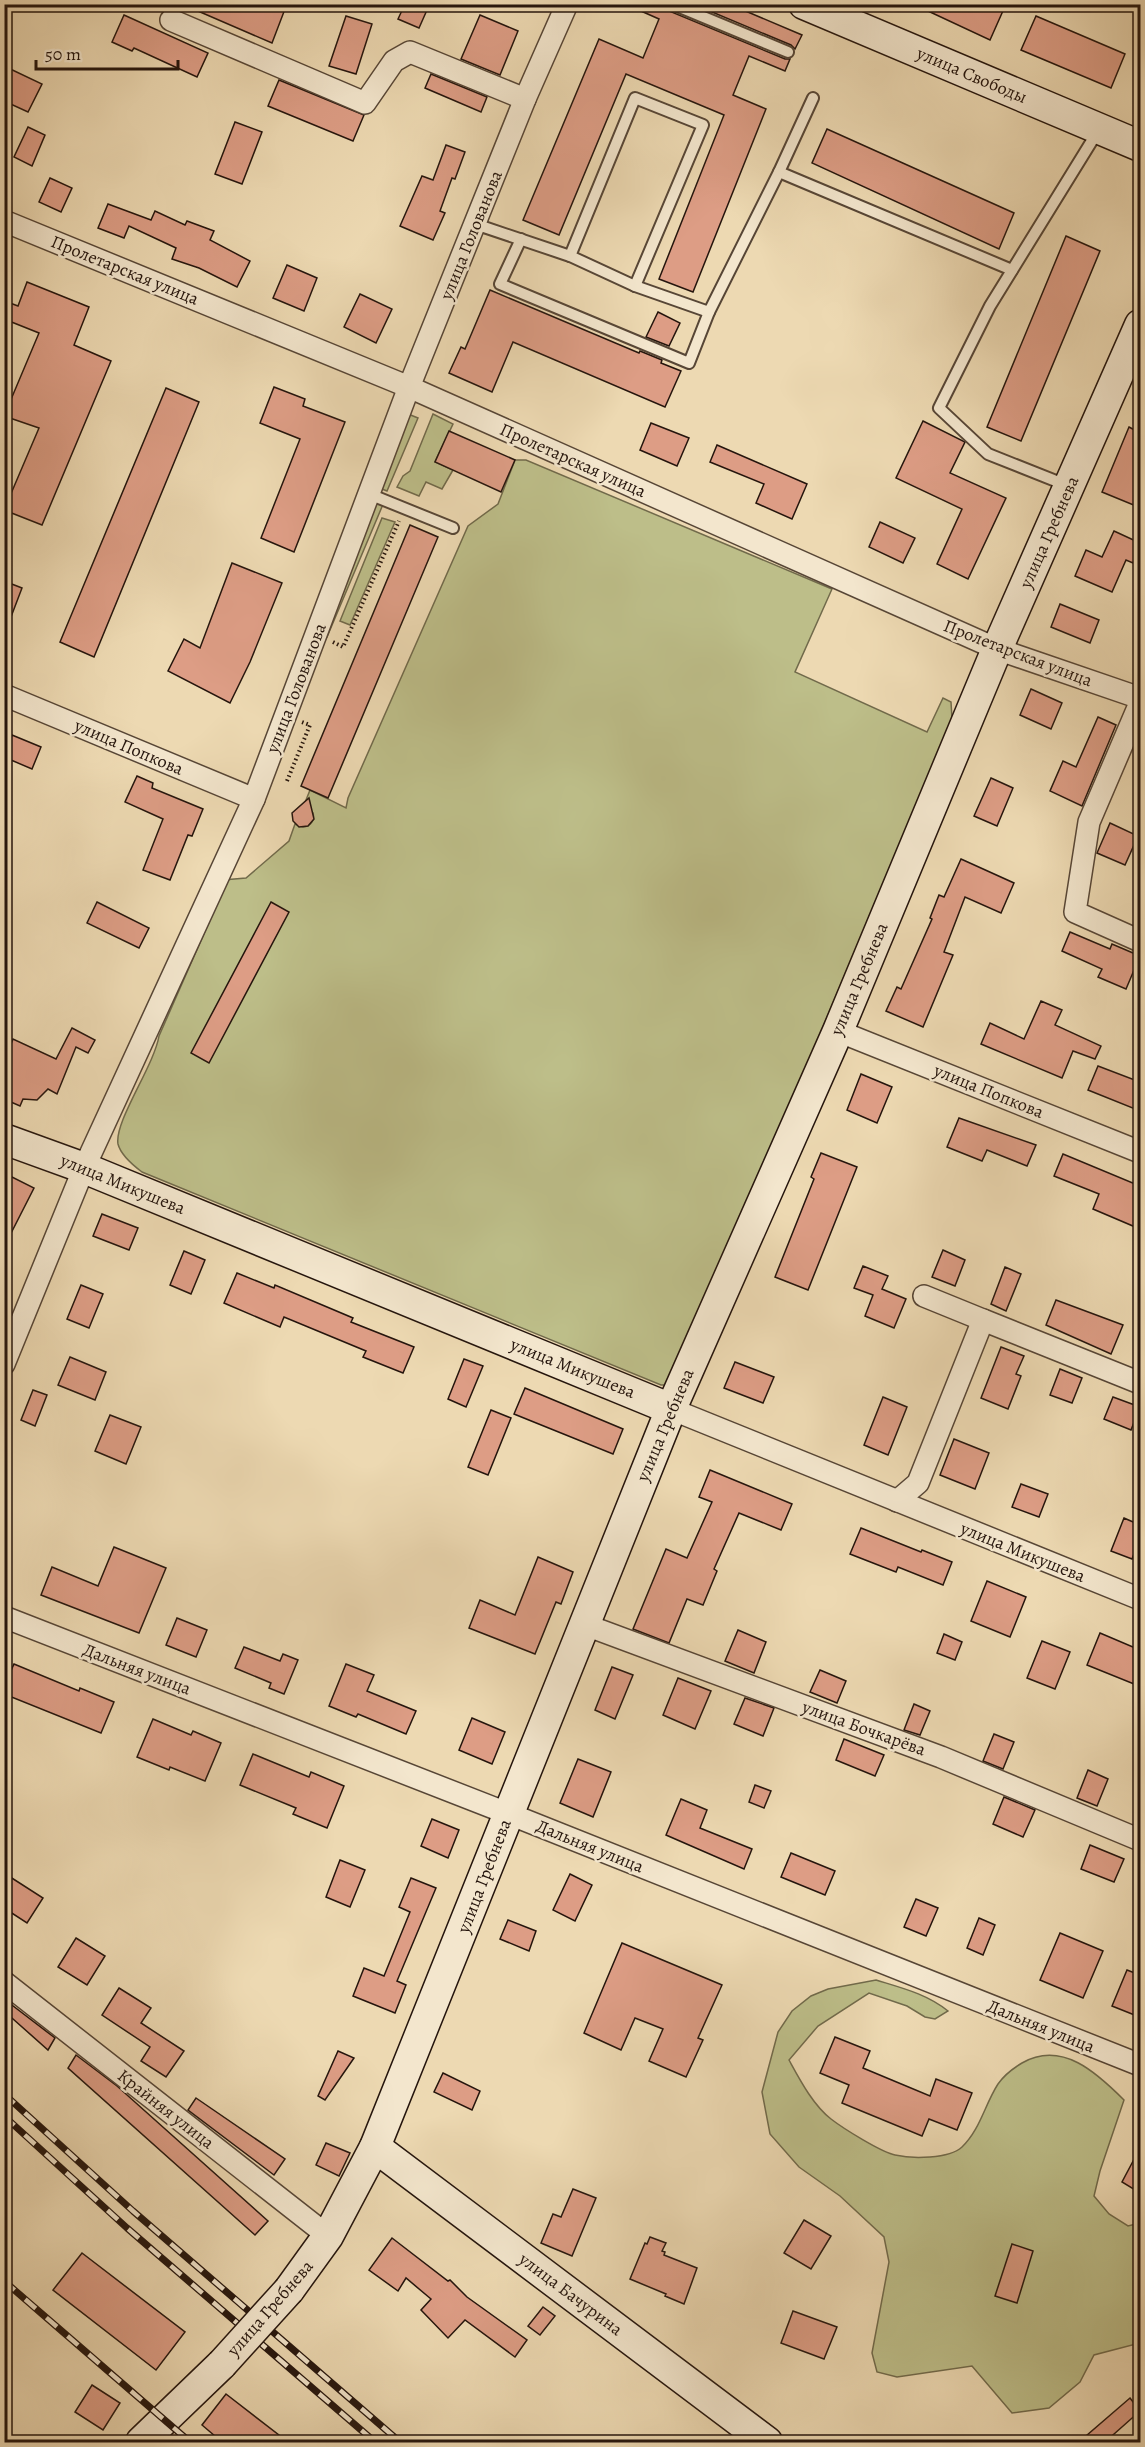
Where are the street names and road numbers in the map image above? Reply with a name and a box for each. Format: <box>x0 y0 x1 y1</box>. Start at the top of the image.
street label: улица Свободы <box>912 41 1031 109</box>
street label: улица Голованова <box>434 166 508 304</box>
street label: Пролетарская улица <box>47 229 203 311</box>
street label: Пролетарская улица <box>496 417 650 503</box>
street label: улица Гребнева <box>1013 472 1085 593</box>
street label: Пролетарская улица <box>940 614 1096 693</box>
street label: улица Голованова <box>260 619 332 757</box>
street label: улица Попкова <box>70 713 188 781</box>
street label: улица Гребнева <box>824 918 894 1040</box>
street label: улица Попкова <box>930 1058 1048 1124</box>
street label: улица Микушева <box>56 1148 190 1220</box>
street label: улица Микушева <box>506 1332 640 1404</box>
street label: улица Гребнева <box>630 1364 700 1486</box>
street label: улица Микушева <box>956 1516 1090 1588</box>
street label: Дальняя улица <box>79 1637 195 1701</box>
street label: улица Бочкарёва <box>798 1694 930 1762</box>
street label: Дальняя улица <box>533 1814 648 1879</box>
street label: улица Гребнева <box>451 1815 517 1937</box>
street label: Дальняя улица <box>984 1994 1099 2059</box>
street label: Крайняя улица <box>113 2064 220 2155</box>
street label: улица Бачурина <box>513 2246 628 2341</box>
street label: улица Гребнева <box>221 2254 319 2362</box>

